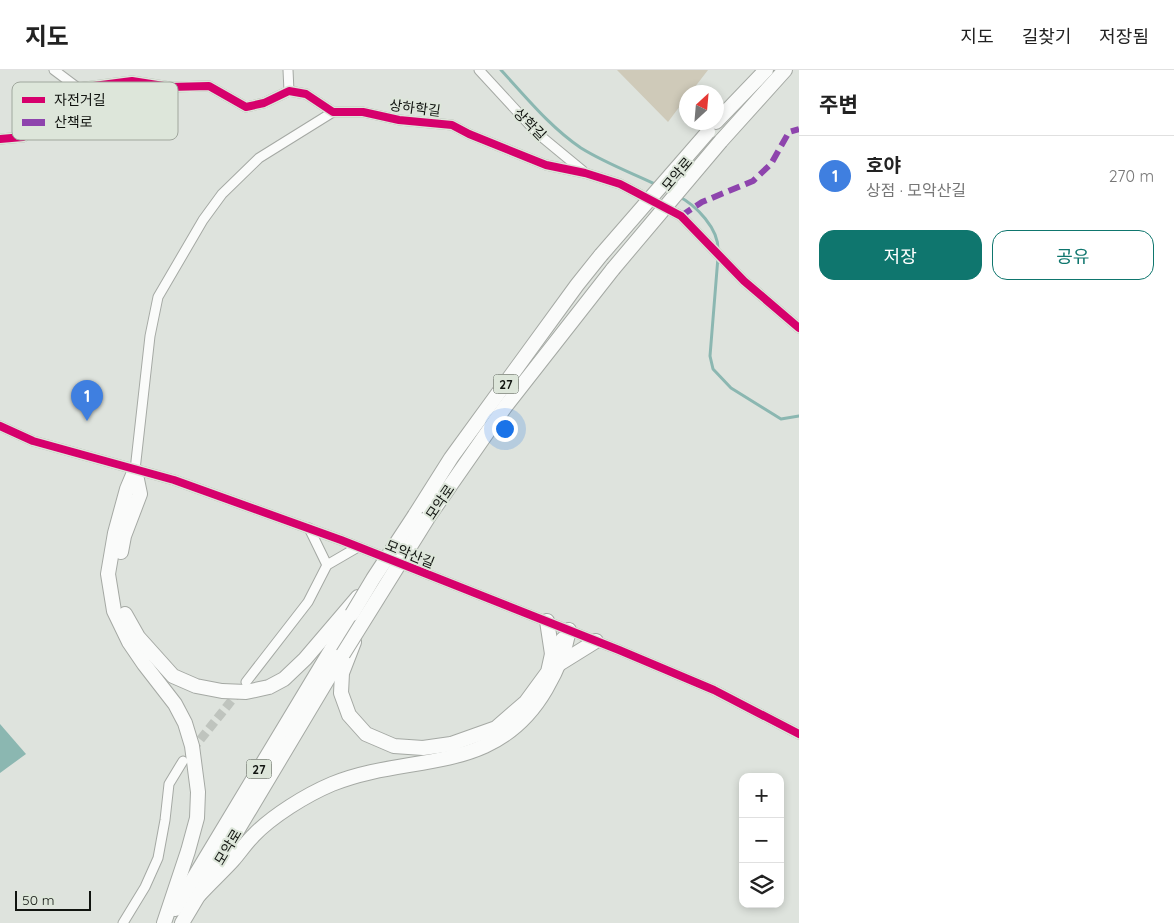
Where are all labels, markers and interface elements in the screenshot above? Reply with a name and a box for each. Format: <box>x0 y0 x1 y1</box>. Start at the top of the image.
text: 지도 <box>25 21 69 51</box>
text: 지도 <box>961 25 994 48</box>
text: 길찾기 <box>1022 25 1071 48</box>
text: 저장됨 <box>1099 25 1149 48</box>
legend <box>12 82 178 140</box>
north arrow <box>679 85 724 130</box>
text: 자전거길 <box>54 91 106 109</box>
text: 주변 <box>819 91 858 117</box>
street label: 상하학길 <box>388 96 442 120</box>
street label: 상학길 <box>510 104 550 144</box>
text: 산책로 <box>54 113 93 131</box>
street label: 모악로 <box>658 153 696 195</box>
text: 호야 <box>866 153 901 177</box>
text: 1 <box>832 166 838 186</box>
text: 270 m <box>1109 166 1154 186</box>
text: 상점 · 모악산길 <box>866 180 966 200</box>
button: 저장 <box>819 230 982 280</box>
button: 공유 <box>992 230 1154 280</box>
road number: 27 <box>494 374 518 394</box>
pin: 1 <box>71 380 103 421</box>
your location <box>492 416 518 442</box>
street label: 모악로 <box>422 481 458 523</box>
street label: 모악산길 <box>383 536 437 572</box>
road number: 27 <box>246 760 272 779</box>
map controls <box>739 773 784 908</box>
button: + <box>739 773 784 818</box>
button: − <box>739 818 784 863</box>
street label: 모악로 <box>210 826 246 868</box>
button: layers <box>739 863 784 908</box>
scale bar <box>15 888 91 911</box>
text: 50 m <box>22 891 55 909</box>

